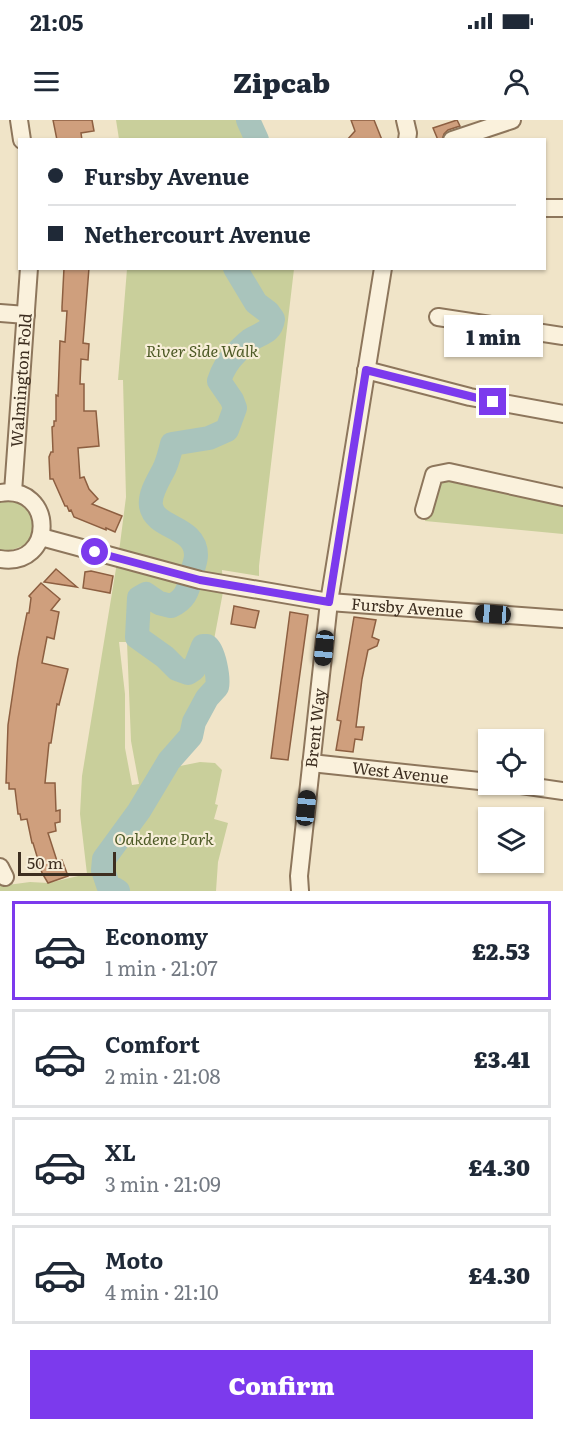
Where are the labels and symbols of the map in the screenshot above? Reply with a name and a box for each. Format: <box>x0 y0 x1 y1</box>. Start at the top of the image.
street label: Walmington Fold <box>3 312 37 448</box>
callout: 1 min <box>444 315 542 357</box>
park label: River Side Walk <box>146 338 258 362</box>
route end <box>479 388 506 415</box>
route start <box>81 538 108 565</box>
street label: Fursby Avenue <box>350 591 464 623</box>
car <box>474 604 512 624</box>
car <box>313 629 335 667</box>
street label: Brent Way <box>298 686 331 769</box>
street label: West Avenue <box>351 754 450 789</box>
car <box>295 789 317 827</box>
park label: Oakdene Park <box>114 826 214 850</box>
scale bar <box>18 849 116 876</box>

